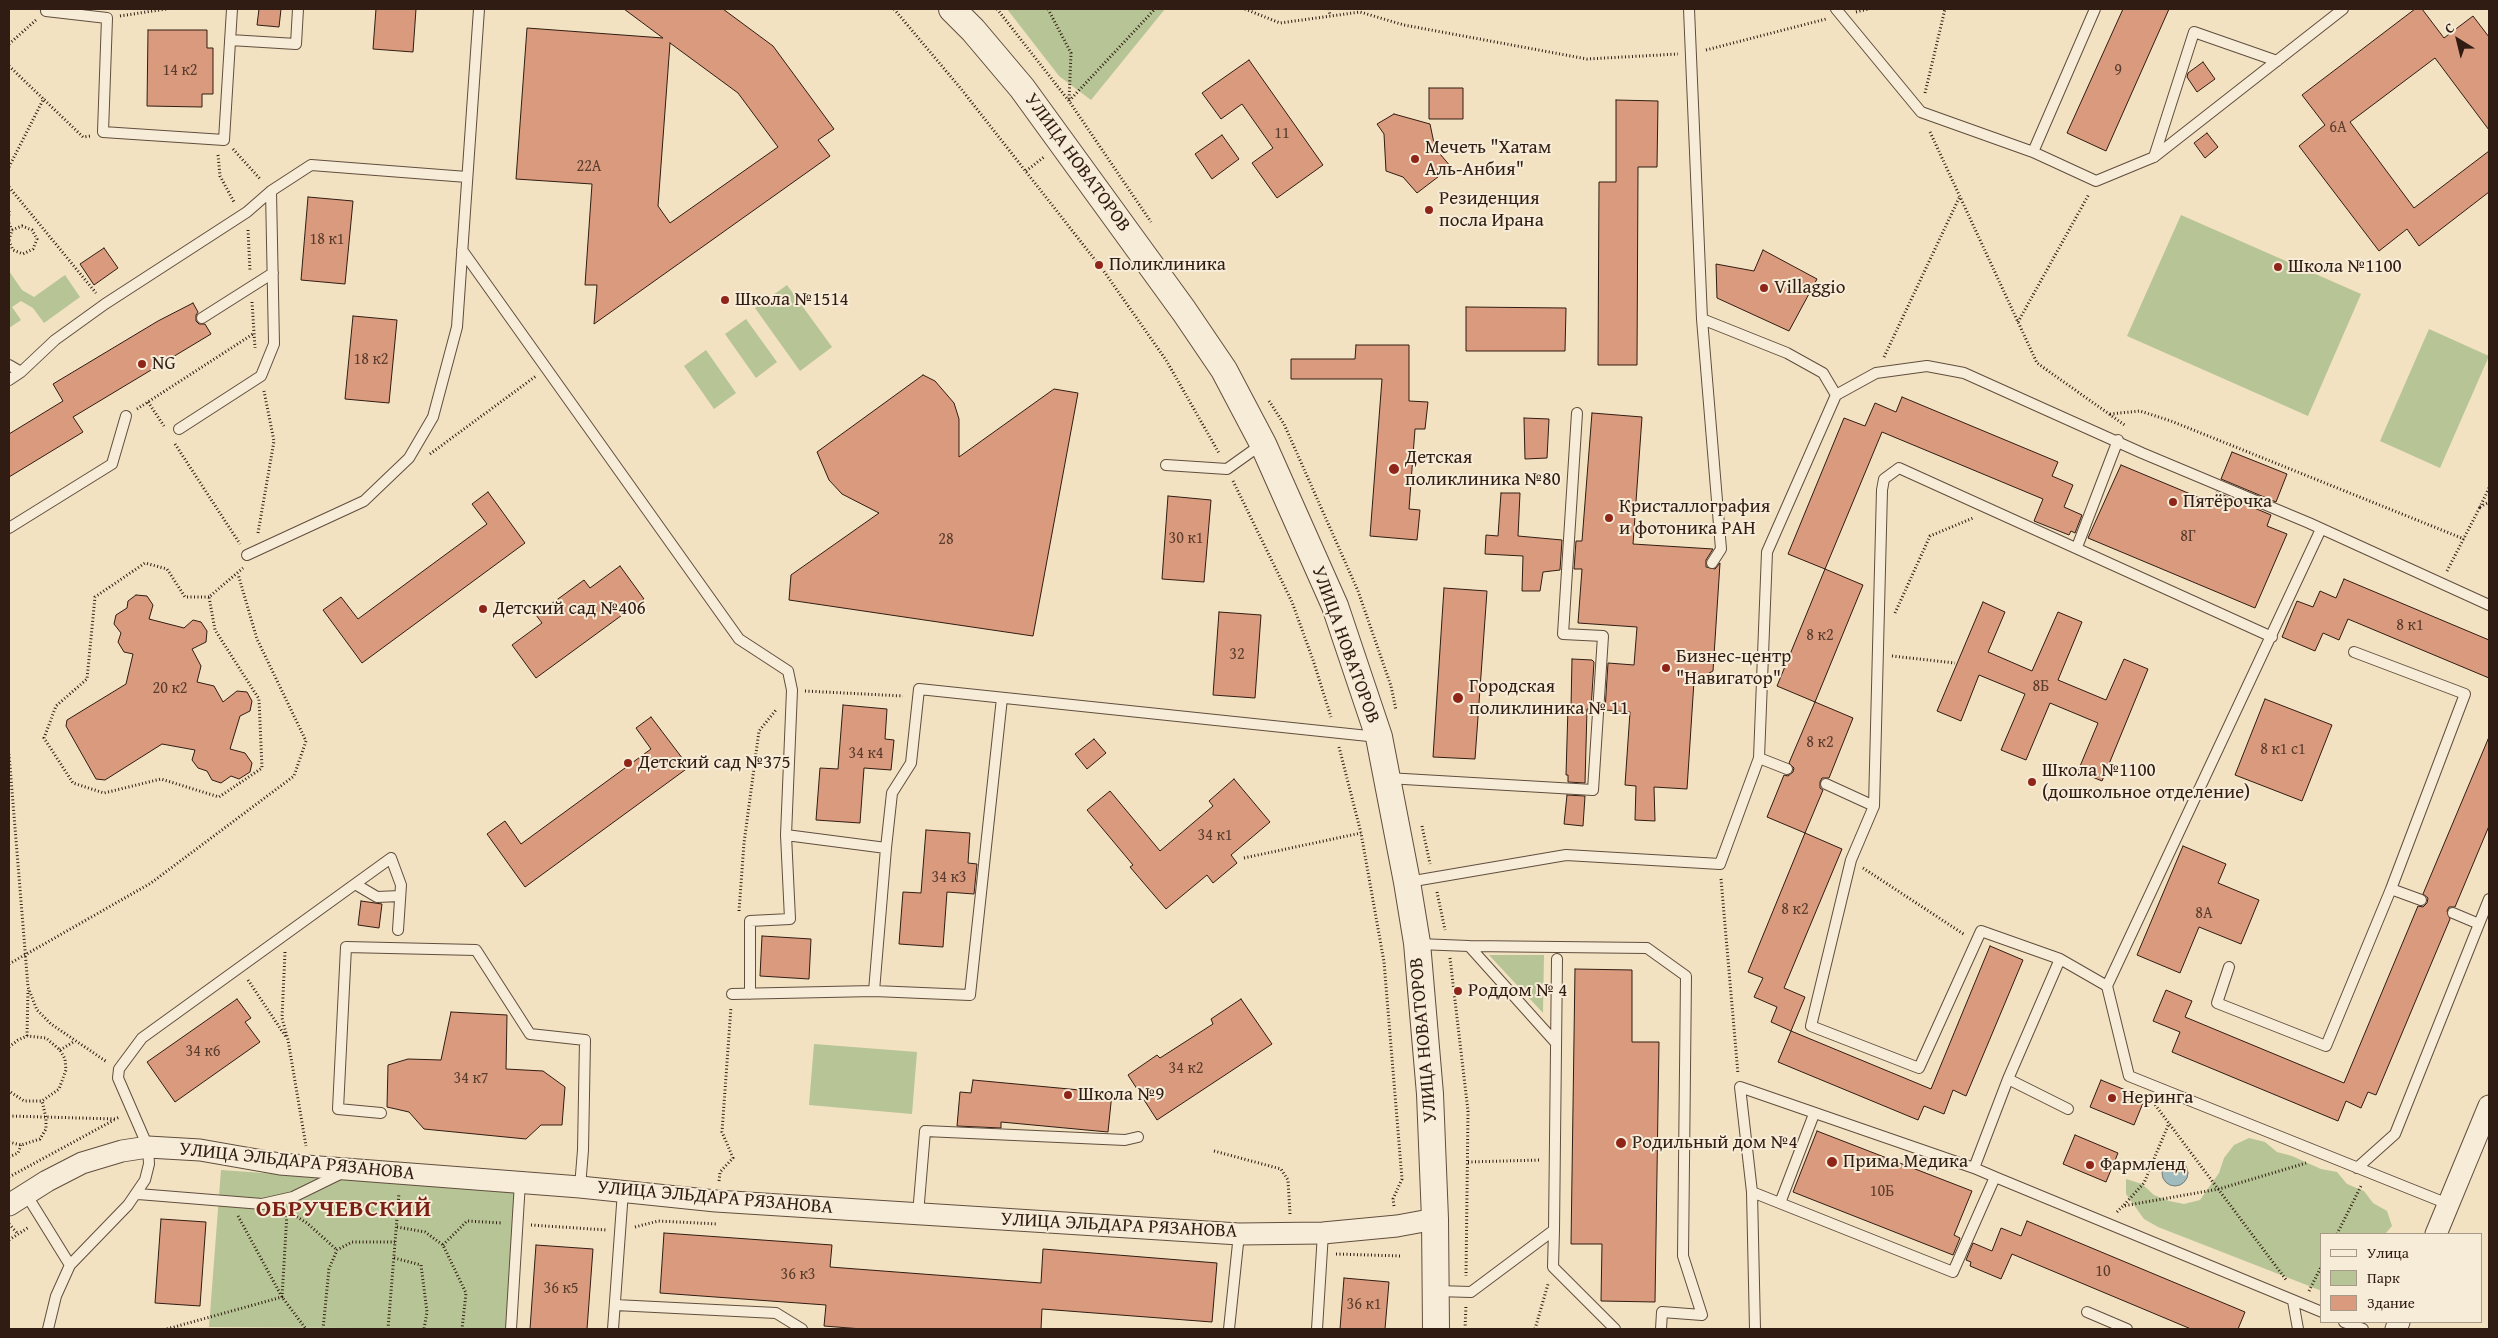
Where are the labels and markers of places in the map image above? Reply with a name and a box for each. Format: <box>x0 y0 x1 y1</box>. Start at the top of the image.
place label: Мечеть "Хатам Аль-Анбия" <box>1425 137 1551 181</box>
marker: Мечеть "Хатам Аль-Анбия" <box>1409 153 1421 165</box>
place label: Резиденция посла Ирана <box>1439 188 1544 232</box>
marker: Резиденция посла Ирана <box>1423 204 1435 216</box>
place label: Поликлиника <box>1109 254 1226 276</box>
place label: Школа №1100 <box>2288 256 2402 278</box>
marker: Поликлиника <box>1093 259 1105 271</box>
marker: Школа №1100 <box>2272 261 2284 273</box>
place label: Villaggio <box>1774 277 1845 299</box>
marker: Villaggio <box>1758 282 1770 294</box>
place label: Школа №1514 <box>735 289 849 311</box>
marker: Школа №1514 <box>719 294 731 306</box>
place label: NG <box>152 353 176 375</box>
marker: NG <box>136 358 148 370</box>
place label: Детская поликлиника №80 <box>1405 447 1561 491</box>
marker: Детская поликлиника №80 <box>1387 462 1401 476</box>
place label: Пятёрочка <box>2183 491 2272 513</box>
place label: Кристаллография и фотоника РАН <box>1619 496 1770 540</box>
marker: Пятёрочка <box>2167 496 2179 508</box>
marker: Кристаллография и фотоника РАН <box>1603 512 1615 524</box>
place label: Детский сад №406 <box>493 598 646 620</box>
marker: Детский сад №406 <box>477 603 489 615</box>
place label: Бизнеc-центр "Навигатор" <box>1676 646 1791 690</box>
marker: Бизнеc-центр "Навигатор" <box>1660 662 1672 674</box>
place label: Городская поликлиника № 11 <box>1469 676 1629 720</box>
marker: Городская поликлиника № 11 <box>1451 691 1465 705</box>
place label: Детский сад №375 <box>638 752 791 774</box>
marker: Детский сад №375 <box>622 757 634 769</box>
place label: Школа №1100 (дошкольное отделение) <box>2042 760 2250 804</box>
marker: Школа №1100 (дошкольное отделение) <box>2026 776 2038 788</box>
place label: Роддом № 4 <box>1468 980 1567 1002</box>
marker: Роддом № 4 <box>1452 985 1464 997</box>
place label: Школа №9 <box>1078 1084 1164 1106</box>
place label: Неринга <box>2122 1087 2193 1109</box>
marker: Школа №9 <box>1062 1089 1074 1101</box>
marker: Неринга <box>2106 1092 2118 1104</box>
place label: Родильный дом №4 <box>1632 1132 1798 1154</box>
marker: Родильный дом №4 <box>1614 1136 1628 1150</box>
place label: Прима Медика <box>1843 1151 1968 1173</box>
place label: Фармленд <box>2100 1154 2186 1176</box>
marker: Прима Медика <box>1825 1155 1839 1169</box>
marker: Фармленд <box>2084 1159 2096 1171</box>

